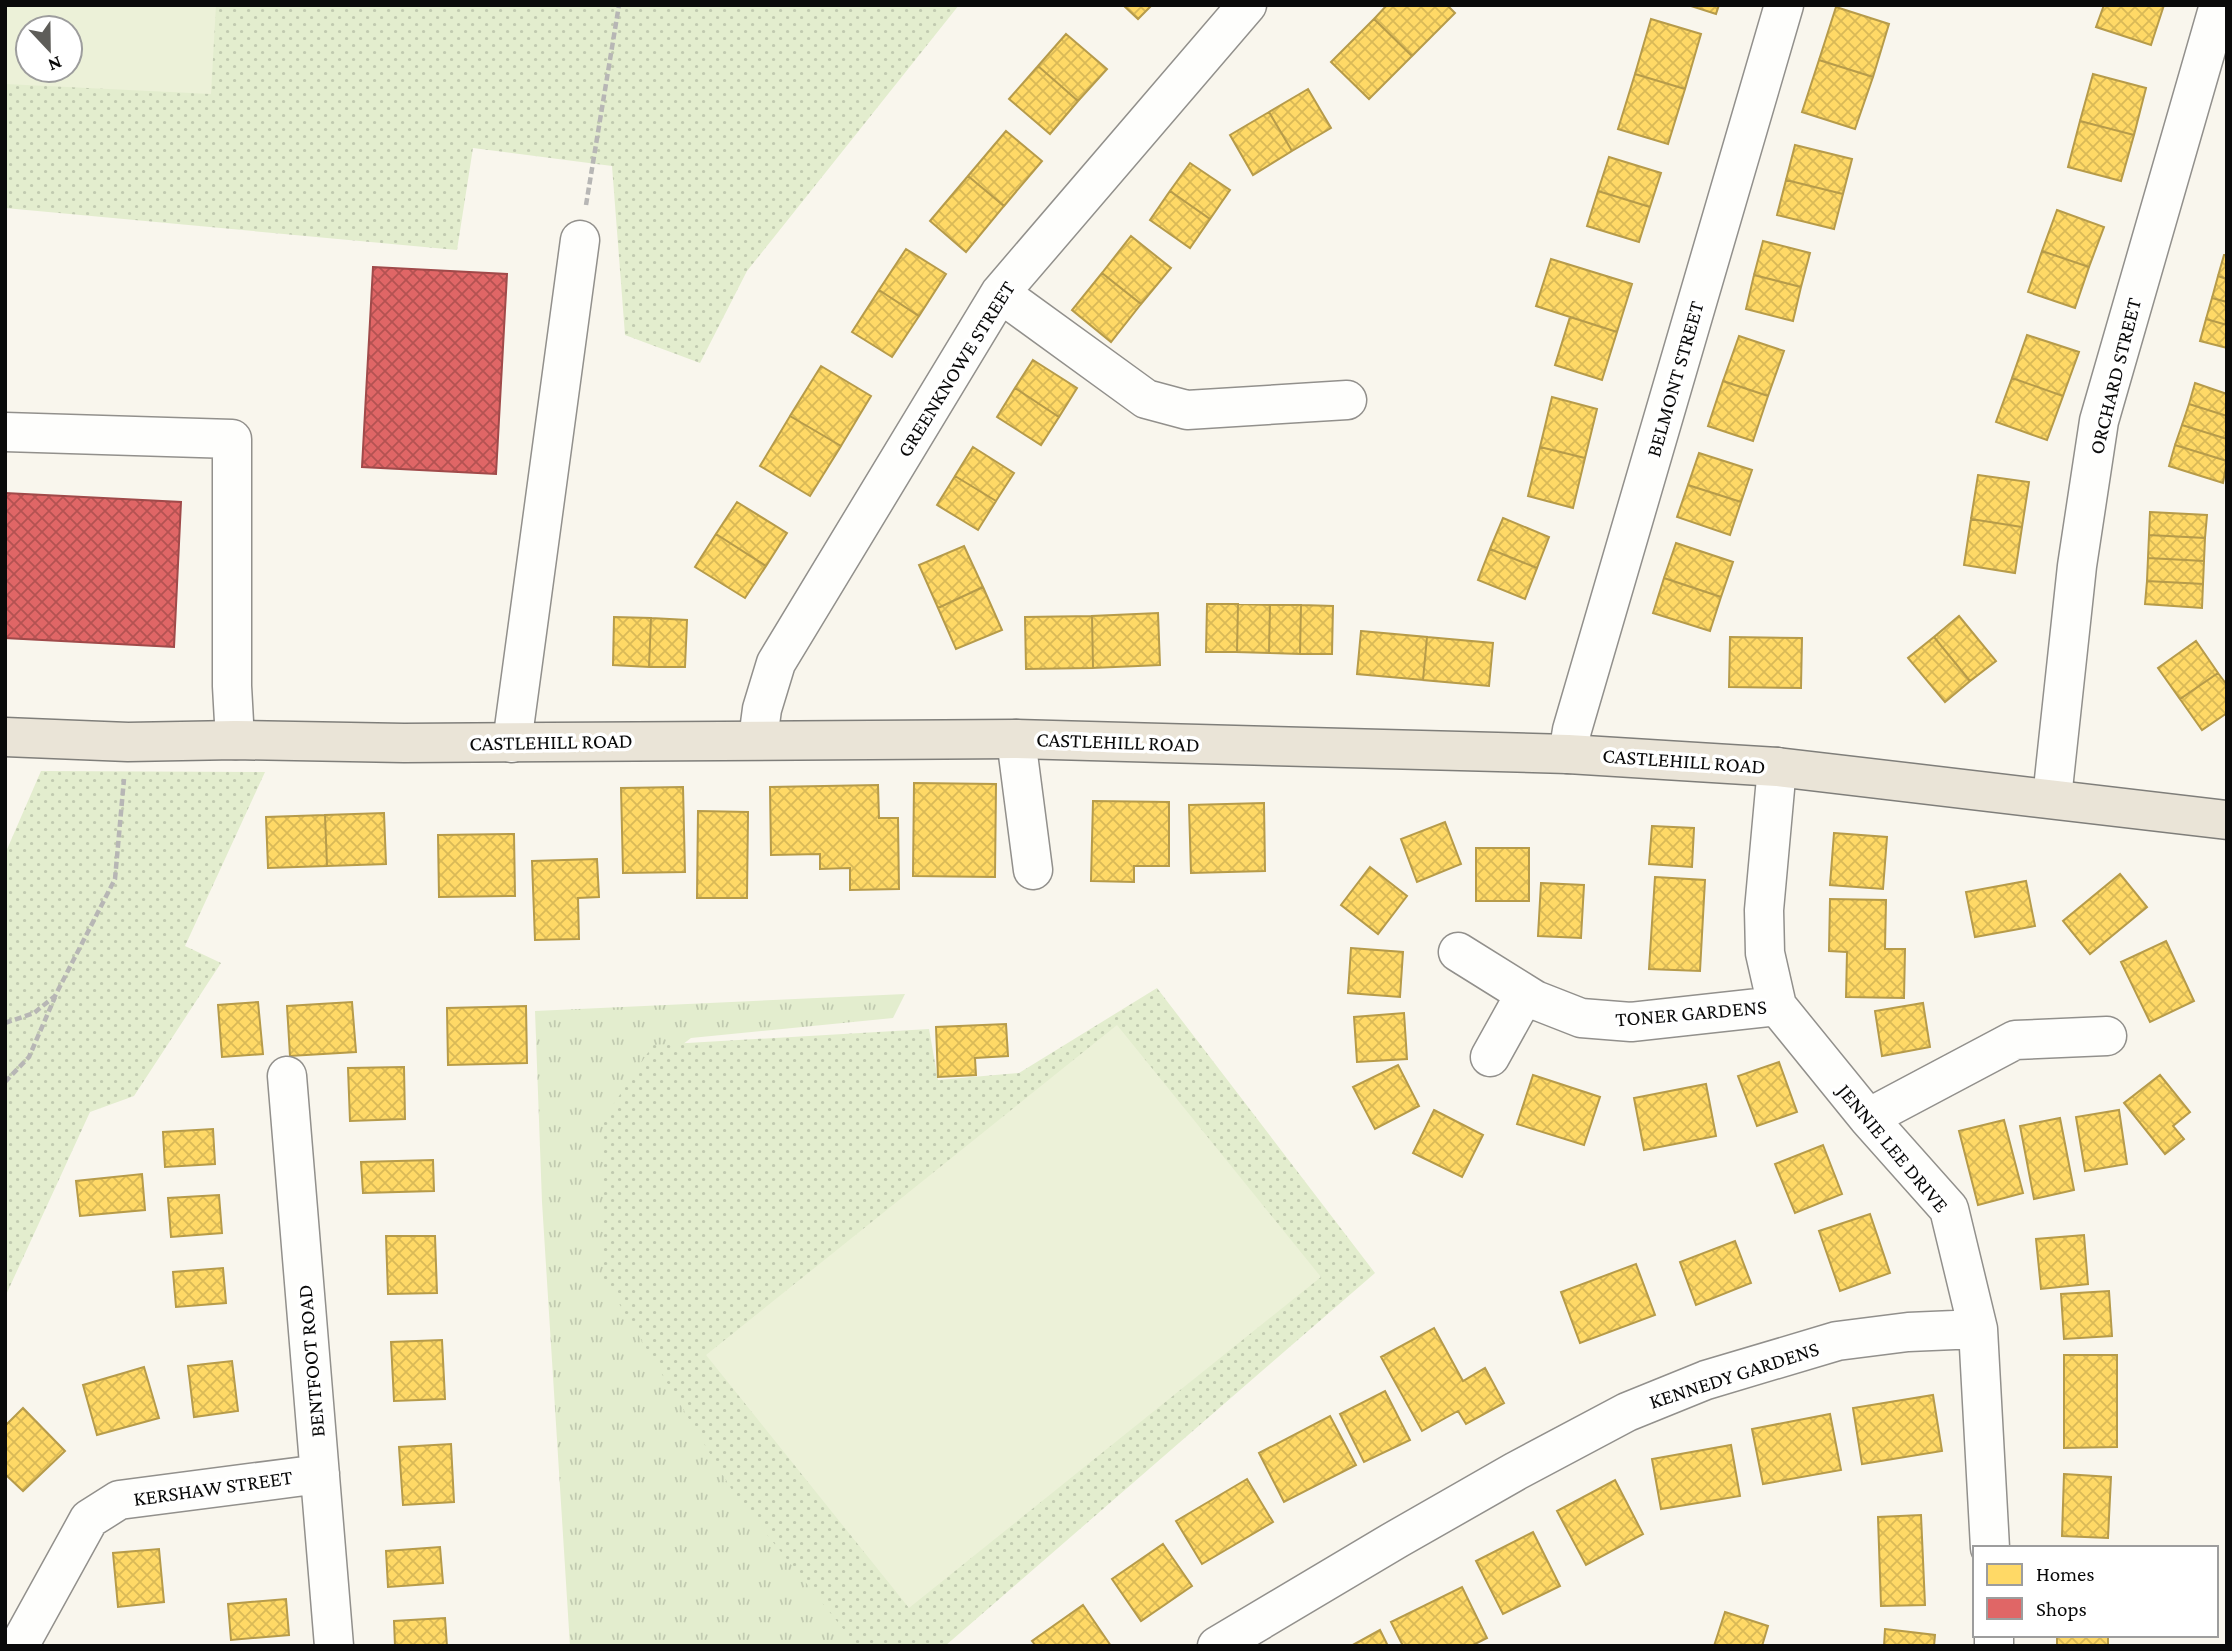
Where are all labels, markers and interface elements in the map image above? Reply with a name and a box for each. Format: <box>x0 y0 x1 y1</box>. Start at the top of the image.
north arrow <box>14 14 84 84</box>
text: N <box>45 52 65 76</box>
street label: GREENKNOWE STREET <box>892 276 1020 461</box>
street label: ORCHARD STREET <box>2084 295 2146 457</box>
street label: BELMONT STREET <box>1641 298 1709 460</box>
street label: CASTLEHILL ROAD <box>1036 727 1200 757</box>
street label: CASTLEHILL ROAD <box>469 729 633 755</box>
street label: CASTLEHILL ROAD <box>1602 743 1766 779</box>
street label: TONER GARDENS <box>1614 994 1768 1032</box>
street label: JENNIE LEE DRIVE <box>1831 1078 1954 1217</box>
street label: BENTFOOT ROAD <box>292 1284 330 1438</box>
street label: KENNEDY GARDENS <box>1646 1336 1822 1414</box>
street label: KERSHAW STREET <box>132 1465 295 1511</box>
legend <box>1973 1546 2218 1637</box>
text: Homes <box>2036 1562 2095 1586</box>
text: Shops <box>2036 1597 2087 1621</box>

